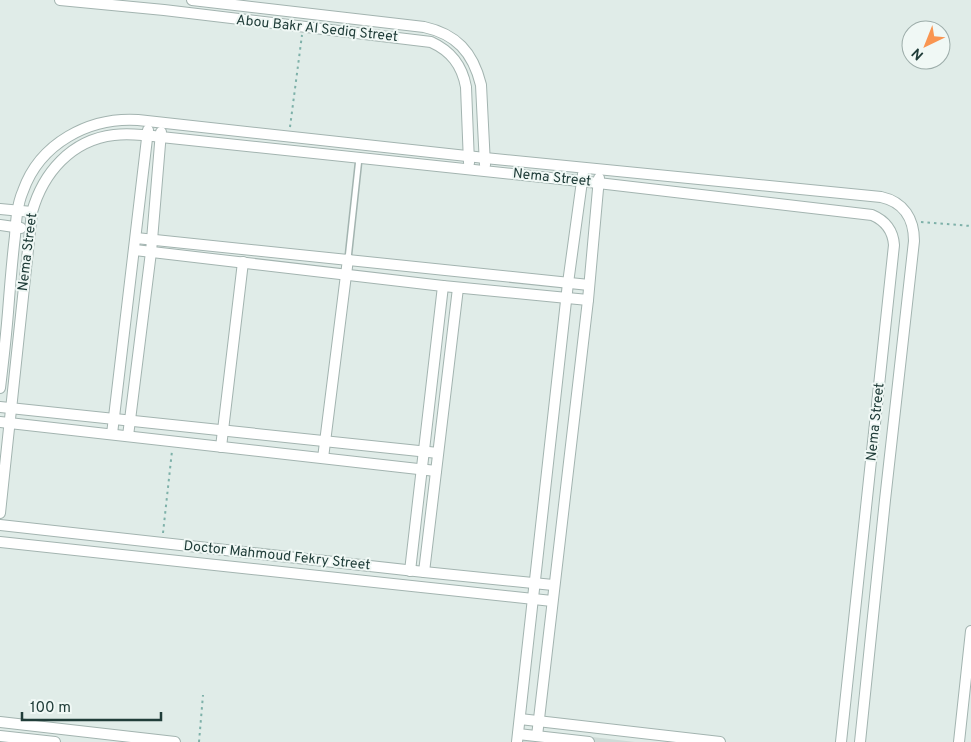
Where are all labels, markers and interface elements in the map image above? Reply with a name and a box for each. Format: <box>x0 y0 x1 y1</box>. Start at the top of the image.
street label: Abou Bakr Al Sediq Street <box>235 12 399 46</box>
north arrow <box>901 20 951 70</box>
text: N <box>909 44 928 63</box>
street label: Nema Street <box>512 165 592 191</box>
street label: Nema Street <box>15 212 41 292</box>
street label: Nema Street <box>863 382 889 462</box>
street label: Doctor Mahmoud Fekry Street <box>183 538 371 574</box>
scale bar <box>22 690 161 722</box>
text: 100 m <box>30 699 71 718</box>

